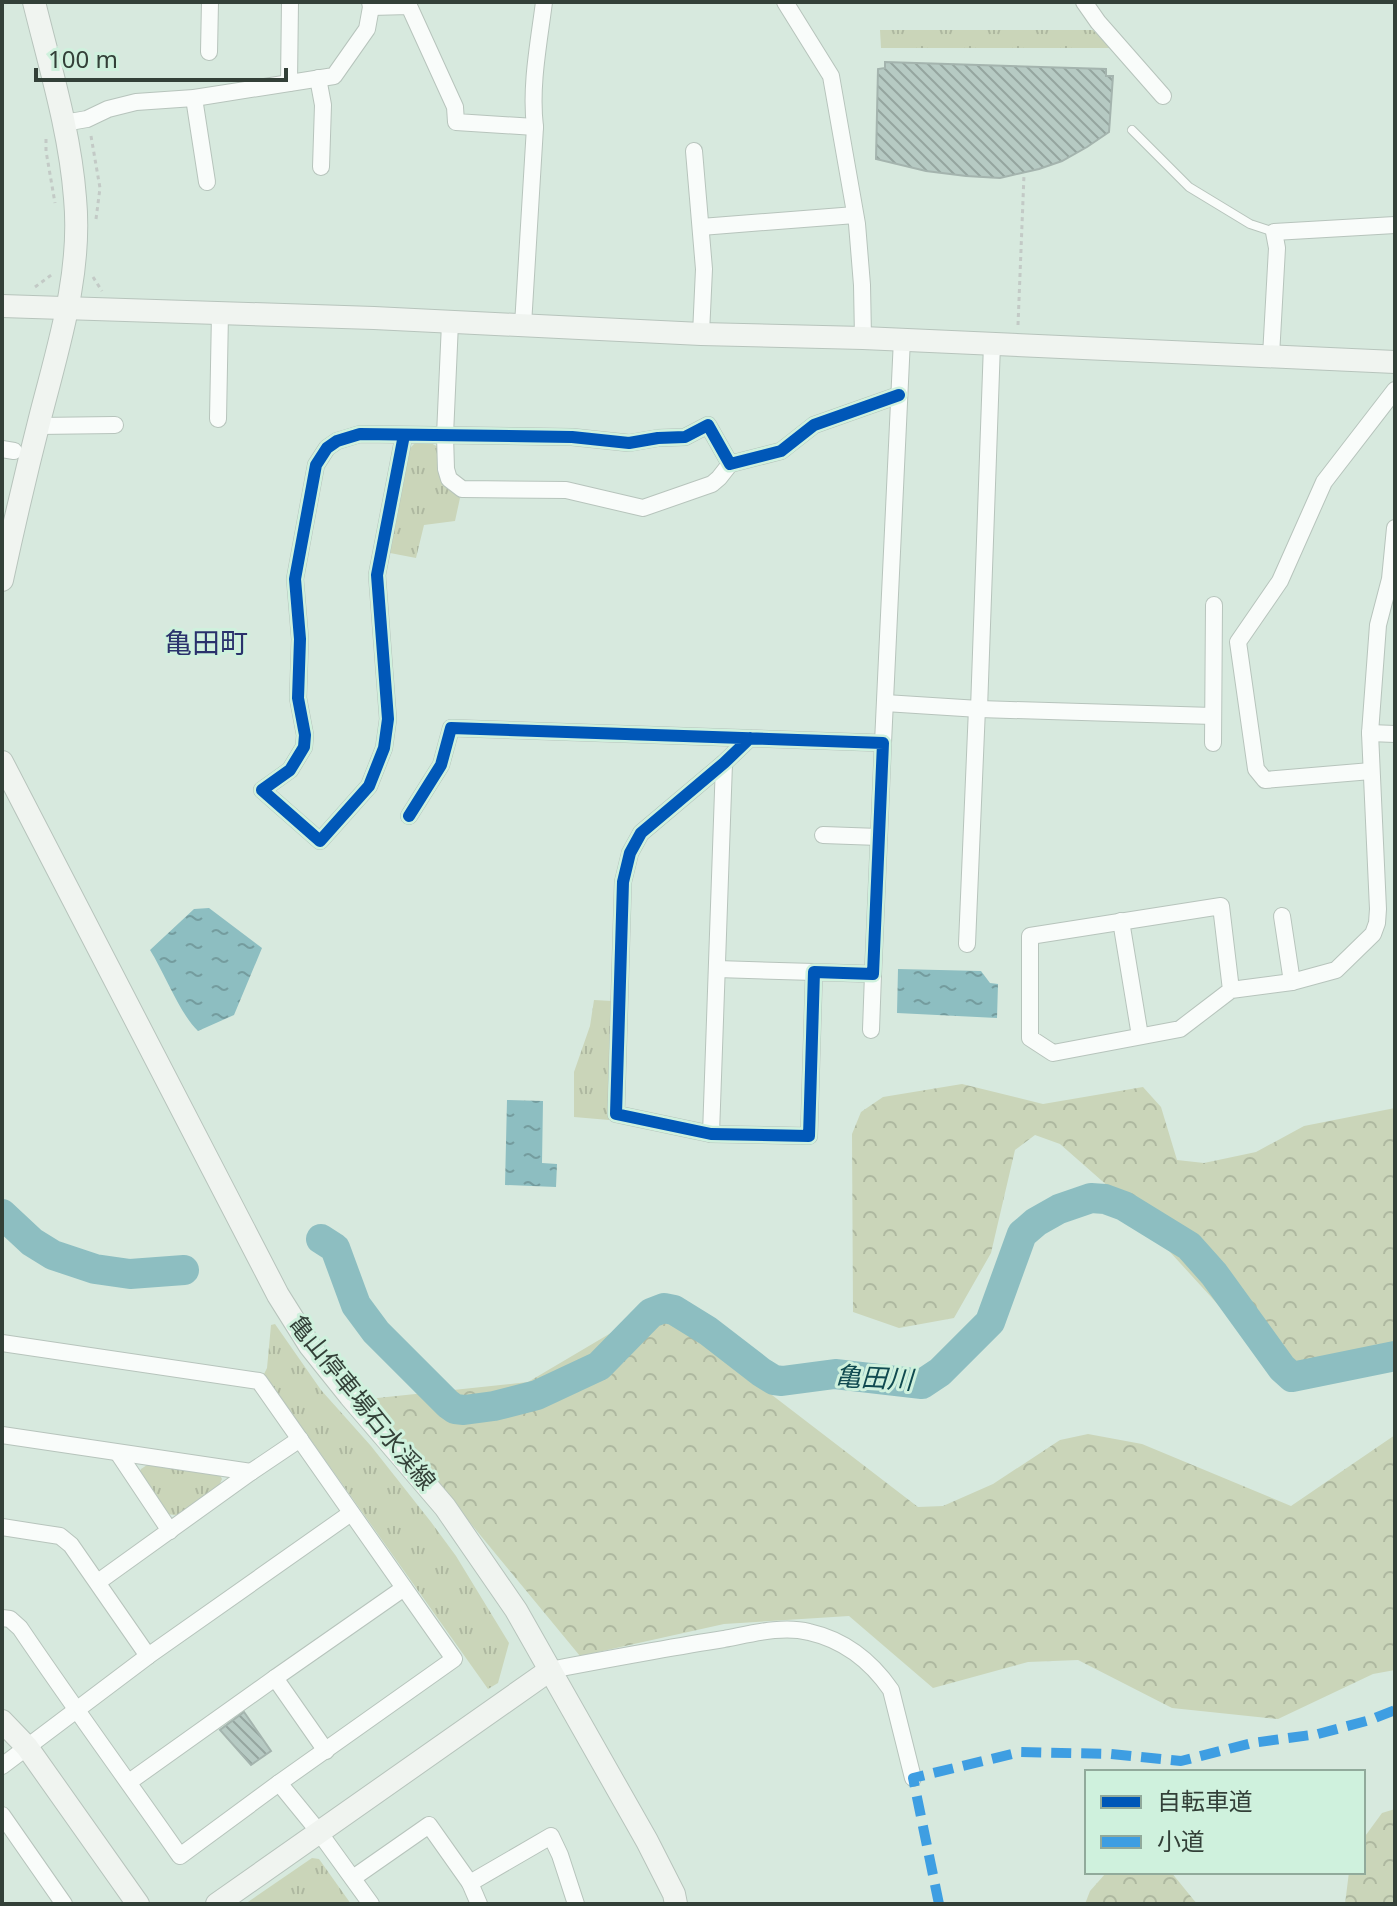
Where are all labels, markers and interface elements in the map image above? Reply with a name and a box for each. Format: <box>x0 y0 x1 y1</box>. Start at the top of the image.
scale bar <box>36 32 286 82</box>
text: 100 m <box>48 42 118 75</box>
district label: 亀田町 <box>164 623 248 661</box>
street label: 亀山停車場石水渓線 <box>282 1308 444 1496</box>
water label: 亀田川 <box>834 1357 917 1397</box>
legend <box>1085 1770 1365 1874</box>
text: 自転車道 <box>1157 1784 1253 1817</box>
text: 小道 <box>1157 1824 1205 1857</box>

